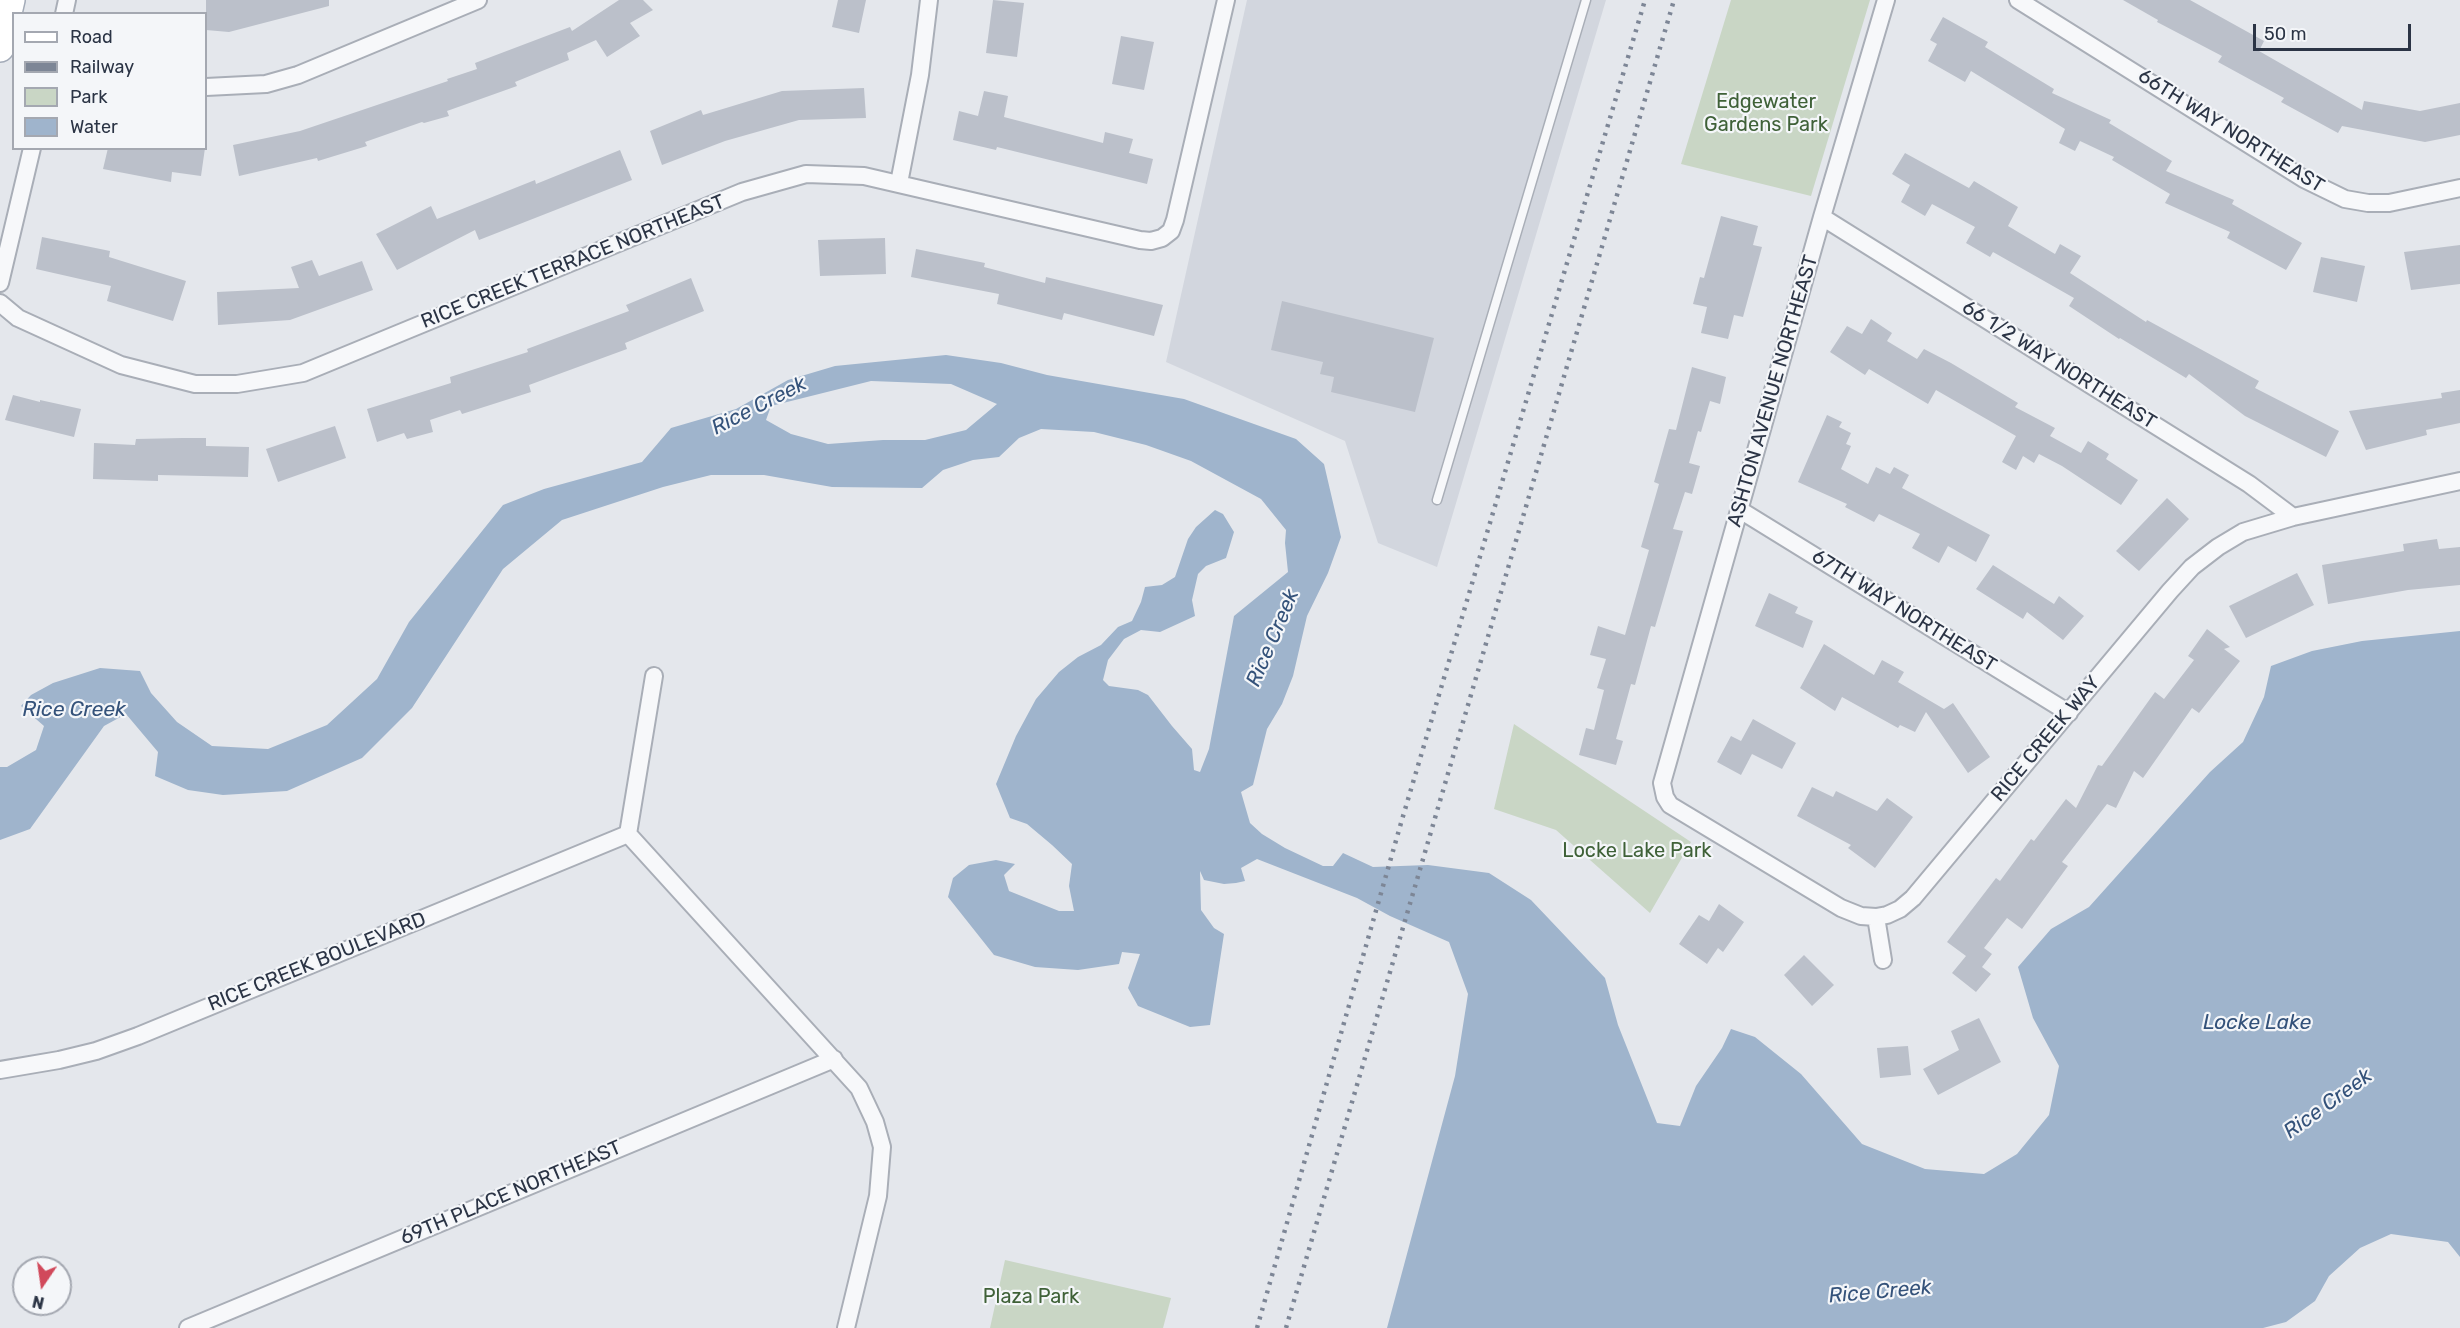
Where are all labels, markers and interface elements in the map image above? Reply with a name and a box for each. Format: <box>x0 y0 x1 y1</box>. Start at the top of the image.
legend <box>12 12 207 150</box>
scale bar <box>2256 12 2414 50</box>
text: 50 m <box>2264 23 2307 45</box>
text: Road <box>70 26 113 48</box>
text: Railway <box>70 56 134 78</box>
street label: 66TH WAY NORTHEAST <box>2134 64 2328 198</box>
text: Park <box>70 86 107 108</box>
park label: Edgewater Gardens Park <box>1704 90 1828 137</box>
text: Water <box>70 116 118 138</box>
street label: RICE CREEK TERRACE NORTHEAST <box>418 190 728 334</box>
street label: ASHTON AVENUE NORTHEAST <box>1723 252 1823 530</box>
street label: 66 1/2 WAY NORTHEAST <box>1958 295 2160 435</box>
water label: Rice Creek <box>707 371 811 441</box>
street label: 67TH WAY NORTHEAST <box>1807 544 2001 678</box>
water label: Rice Creek <box>1241 585 1305 691</box>
street label: RICE CREEK WAY <box>1986 671 2106 807</box>
water label: Rice Creek <box>22 697 126 723</box>
park label: Locke Lake Park <box>1562 839 1712 863</box>
street label: RICE CREEK BOULEVARD <box>204 907 430 1017</box>
water label: Locke Lake <box>2203 1010 2311 1036</box>
water label: Rice Creek <box>2279 1063 2377 1145</box>
street label: 69TH PLACE NORTHEAST <box>397 1136 625 1250</box>
north arrow <box>12 1256 72 1316</box>
water label: Rice Creek <box>1827 1275 1933 1309</box>
park label: Plaza Park <box>983 1285 1079 1309</box>
text: N <box>31 1292 46 1313</box>

